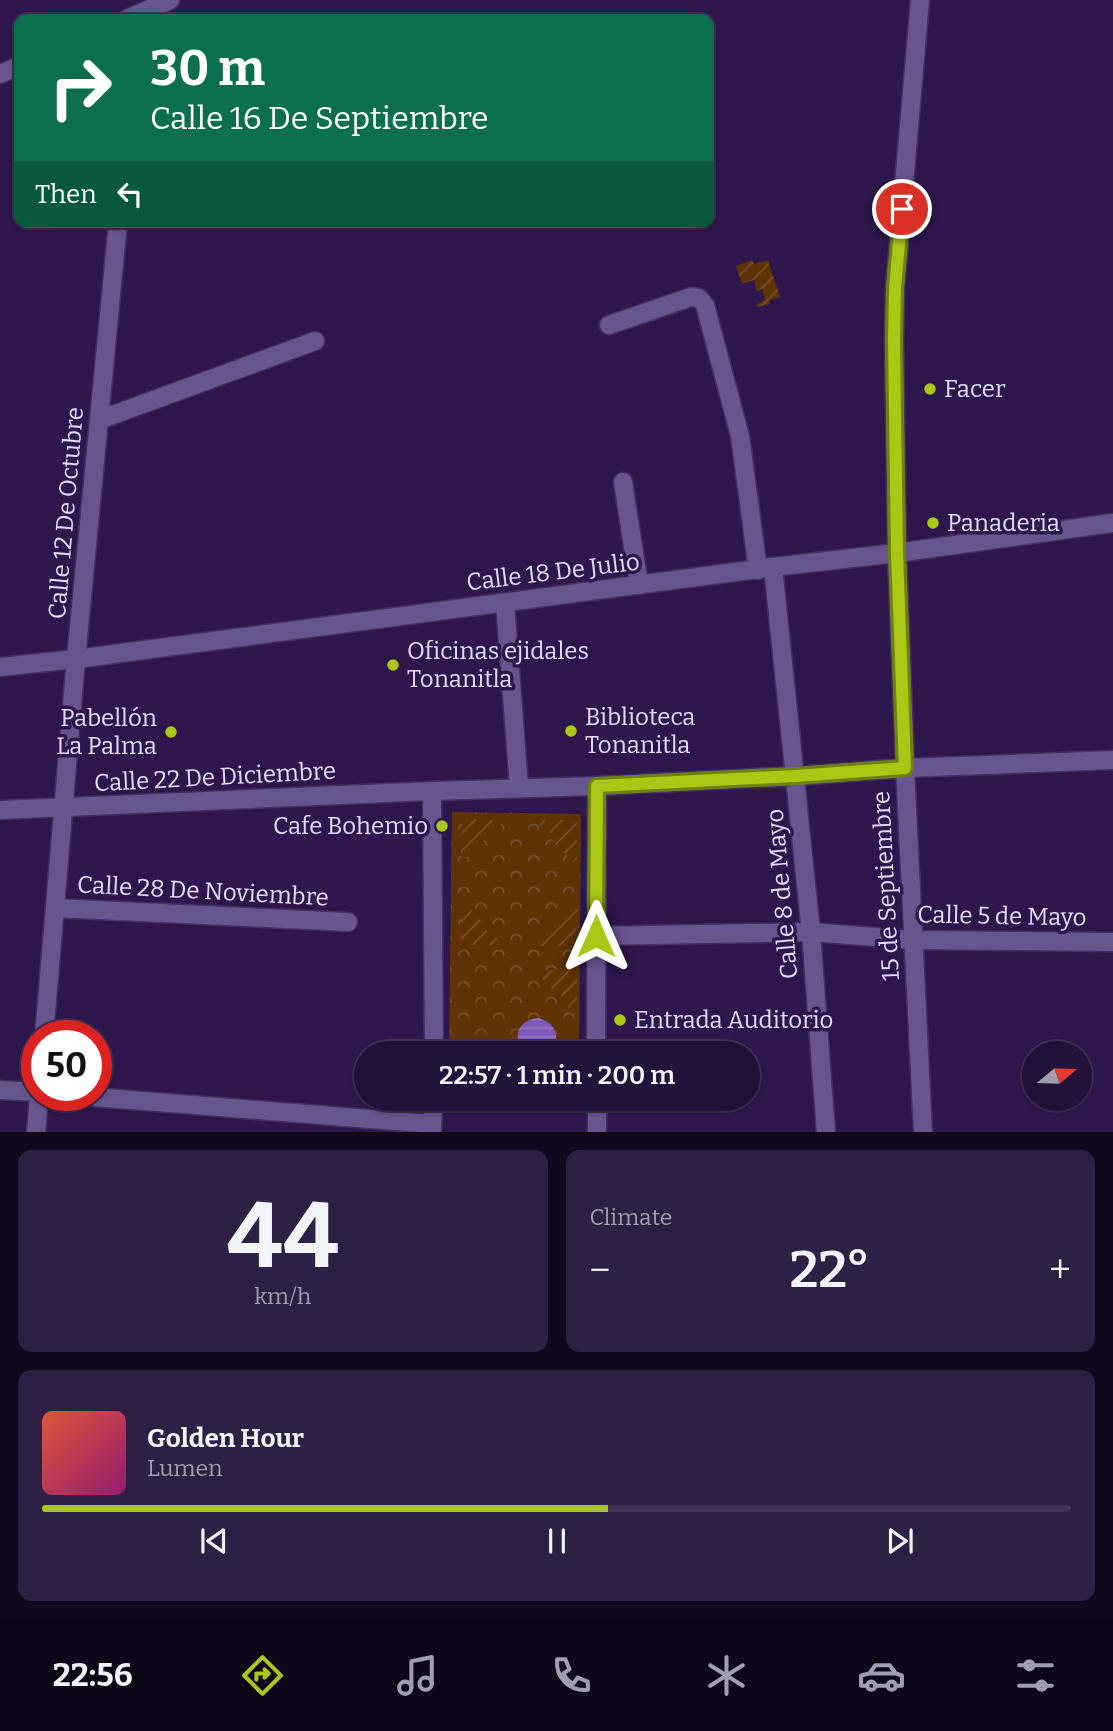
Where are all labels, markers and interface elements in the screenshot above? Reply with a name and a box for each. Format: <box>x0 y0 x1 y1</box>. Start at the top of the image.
text: 30 m <box>150 39 265 98</box>
icon: right <box>35 42 126 133</box>
text: Calle 16 De Septiembre <box>150 99 489 137</box>
icon: left <box>111 175 149 213</box>
text: Then <box>35 179 97 210</box>
pin <box>872 179 932 239</box>
icon: arrive <box>883 190 921 228</box>
place label: Facer <box>944 375 1006 403</box>
marker: Facer <box>922 381 938 397</box>
street label: Calle 12 De Octubre <box>43 406 89 620</box>
place label: Panaderia <box>947 509 1060 537</box>
marker: Panaderia <box>925 515 941 531</box>
street label: Calle 18 De Julio <box>465 547 641 597</box>
place label: Oficinas ejidales Tonanitla <box>407 637 589 693</box>
marker: Oficinas ejidales Tonanitla <box>385 657 401 673</box>
place label: Biblioteca Tonanitla <box>585 703 695 759</box>
place label: Pabellón La Palma <box>56 704 157 760</box>
marker: Biblioteca Tonanitla <box>563 723 579 739</box>
marker: Pabellón La Palma <box>163 724 179 740</box>
street label: Calle 22 De Diciembre <box>93 757 337 797</box>
street label: 15 de Septiembre <box>867 790 905 982</box>
street label: Calle 8 de Mayo <box>761 808 803 980</box>
place label: Cafe Bohemio <box>273 812 428 840</box>
marker: Cafe Bohemio <box>434 818 450 834</box>
street label: Calle 28 De Noviembre <box>77 870 329 912</box>
position arrow <box>559 899 633 973</box>
street label: Calle 5 de Mayo <box>917 901 1087 931</box>
place label: Entrada Auditorio <box>634 1006 833 1034</box>
marker: Entrada Auditorio <box>612 1012 628 1028</box>
speed limit sign: 50 <box>21 1020 112 1111</box>
north arrow <box>1022 1041 1092 1111</box>
map controls <box>1022 1041 1092 1111</box>
text: 22:57 · 1 min · 200 m <box>439 1060 675 1091</box>
text: 44 <box>227 1182 339 1291</box>
text: Climate <box>590 1203 672 1231</box>
text: 22° <box>789 1238 870 1301</box>
text: − <box>590 1247 610 1293</box>
text: + <box>1049 1247 1071 1293</box>
text: km/h <box>254 1282 311 1310</box>
text: Golden Hour <box>147 1423 304 1454</box>
text: Lumen <box>147 1454 223 1482</box>
icon: previous <box>195 1522 233 1560</box>
icon: pause <box>538 1522 576 1560</box>
icon: next <box>881 1522 919 1560</box>
icon: directions <box>238 1651 287 1700</box>
icon: music <box>393 1651 442 1700</box>
icon: phone <box>547 1651 596 1700</box>
icon: climate <box>702 1651 751 1700</box>
icon: car <box>857 1651 906 1700</box>
icon: filters <box>1011 1651 1060 1700</box>
text: 22:56 <box>53 1656 133 1694</box>

